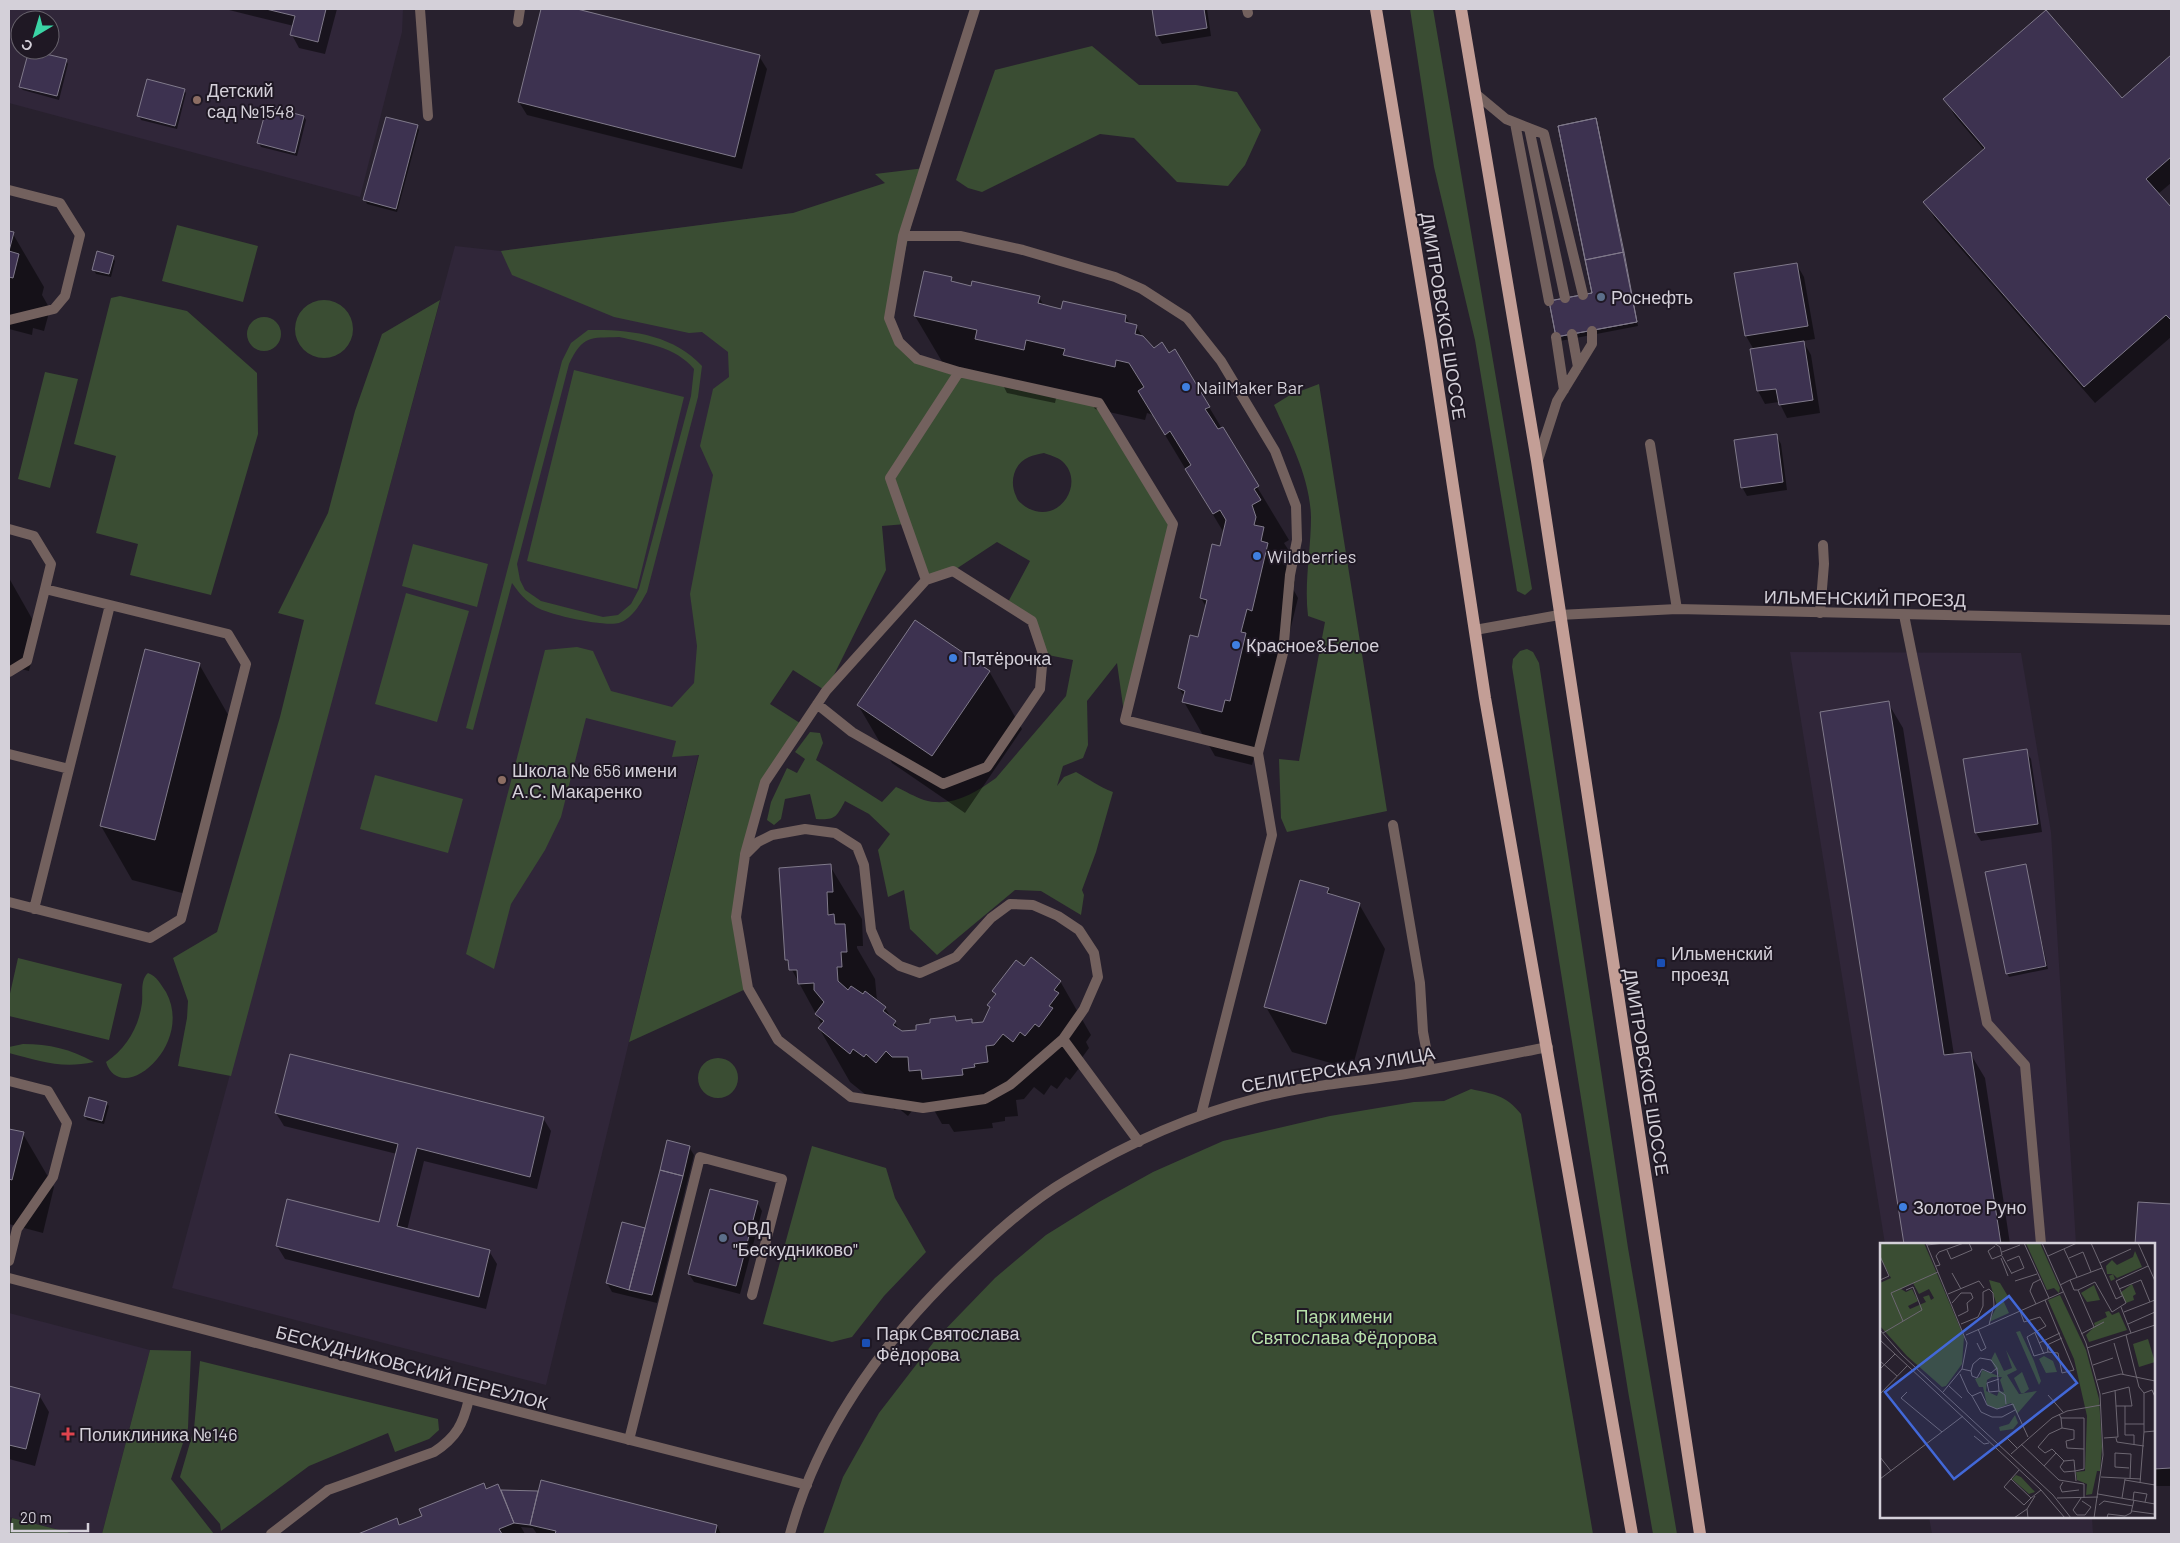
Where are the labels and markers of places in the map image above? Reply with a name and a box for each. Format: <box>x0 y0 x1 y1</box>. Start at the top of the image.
place label: Детский сад №1548 <box>207 79 294 122</box>
marker: Детский сад №1548 <box>191 94 203 106</box>
place label: Роснефть <box>1611 286 1693 308</box>
marker: Роснефть <box>1595 291 1607 303</box>
place label: NailMaker Bar <box>1196 376 1304 398</box>
marker: NailMaker Bar <box>1180 381 1192 393</box>
place label: Wildberries <box>1267 545 1356 567</box>
marker: Wildberries <box>1251 550 1263 562</box>
place label: Красное&Белое <box>1246 634 1379 656</box>
marker: Красное&Белое <box>1230 639 1242 651</box>
place label: Пятёрочка <box>963 647 1052 669</box>
marker: Пятёрочка <box>947 652 959 664</box>
place label: Школа № 656 имени А.С. Макаренко <box>512 759 677 802</box>
marker: Школа № 656 имени А.С. Макаренко <box>496 774 508 786</box>
place label: Ильменский проезд <box>1671 942 1773 985</box>
marker: Ильменский проезд <box>1655 957 1667 969</box>
place label: Золотое Руно <box>1913 1196 2026 1218</box>
marker: Золотое Руно <box>1897 1201 1909 1213</box>
place label: ОВД "Бескудниково" <box>733 1217 858 1260</box>
marker: ОВД "Бескудниково" <box>717 1232 729 1244</box>
place label: Парк Святослава Фёдорова <box>876 1322 1020 1365</box>
marker: Парк Святослава Фёдорова <box>860 1337 872 1349</box>
place label: Поликлиника №146 <box>79 1423 237 1445</box>
marker: Поликлиника №146 <box>61 1427 75 1441</box>

